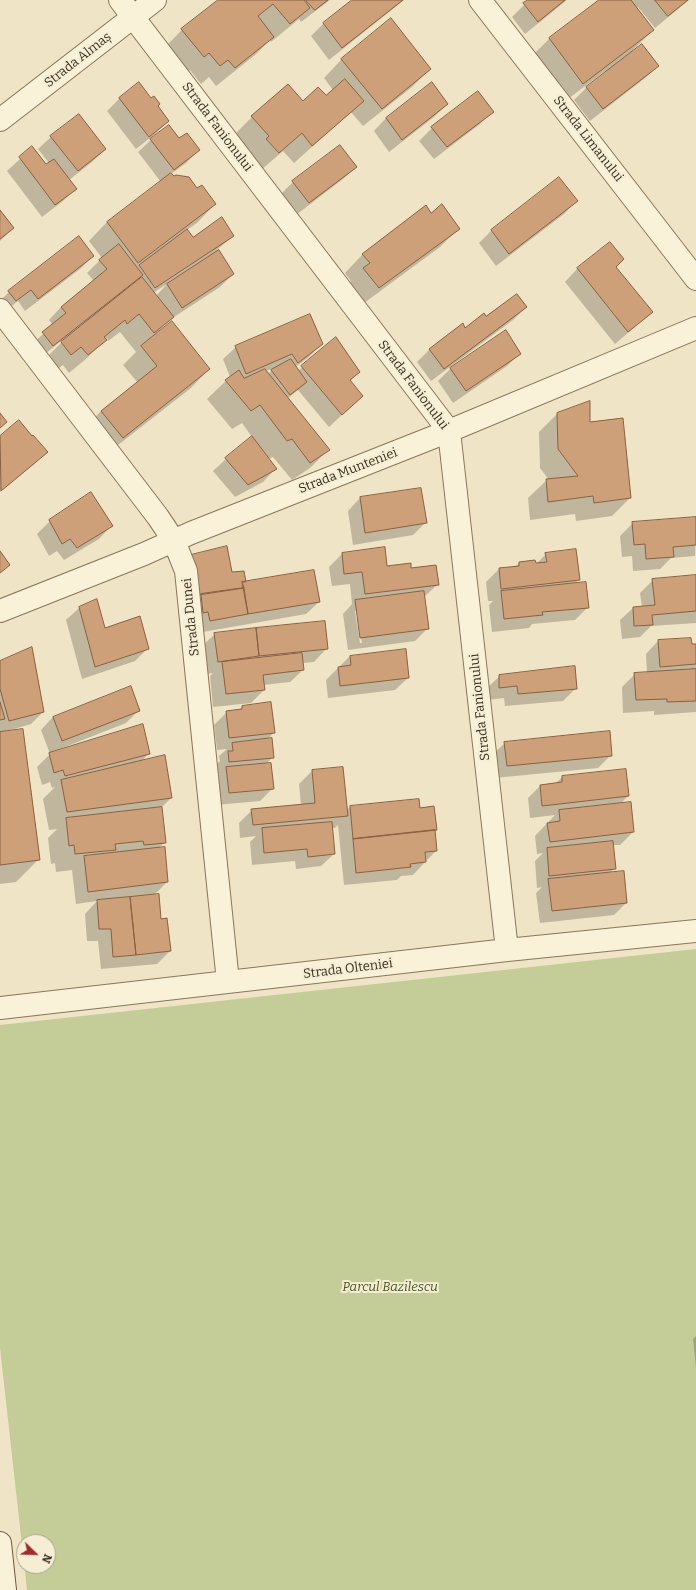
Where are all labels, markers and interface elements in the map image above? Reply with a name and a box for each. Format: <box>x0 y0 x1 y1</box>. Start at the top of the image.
street label: Strada Almaș <box>41 29 115 91</box>
street label: Strada Fanionului <box>178 79 256 175</box>
street label: Strada Limanului <box>550 93 626 185</box>
street label: Strada Fanionului <box>374 337 452 433</box>
street label: Strada Munteniei <box>296 445 400 497</box>
street label: Strada Dunei <box>179 577 203 657</box>
street label: Strada Fanionului <box>467 653 493 761</box>
street label: Strada Olteniei <box>302 956 394 982</box>
park label: Parcul Bazilescu <box>342 1279 438 1295</box>
north arrow <box>16 1534 56 1574</box>
text: N <box>39 1552 54 1565</box>

